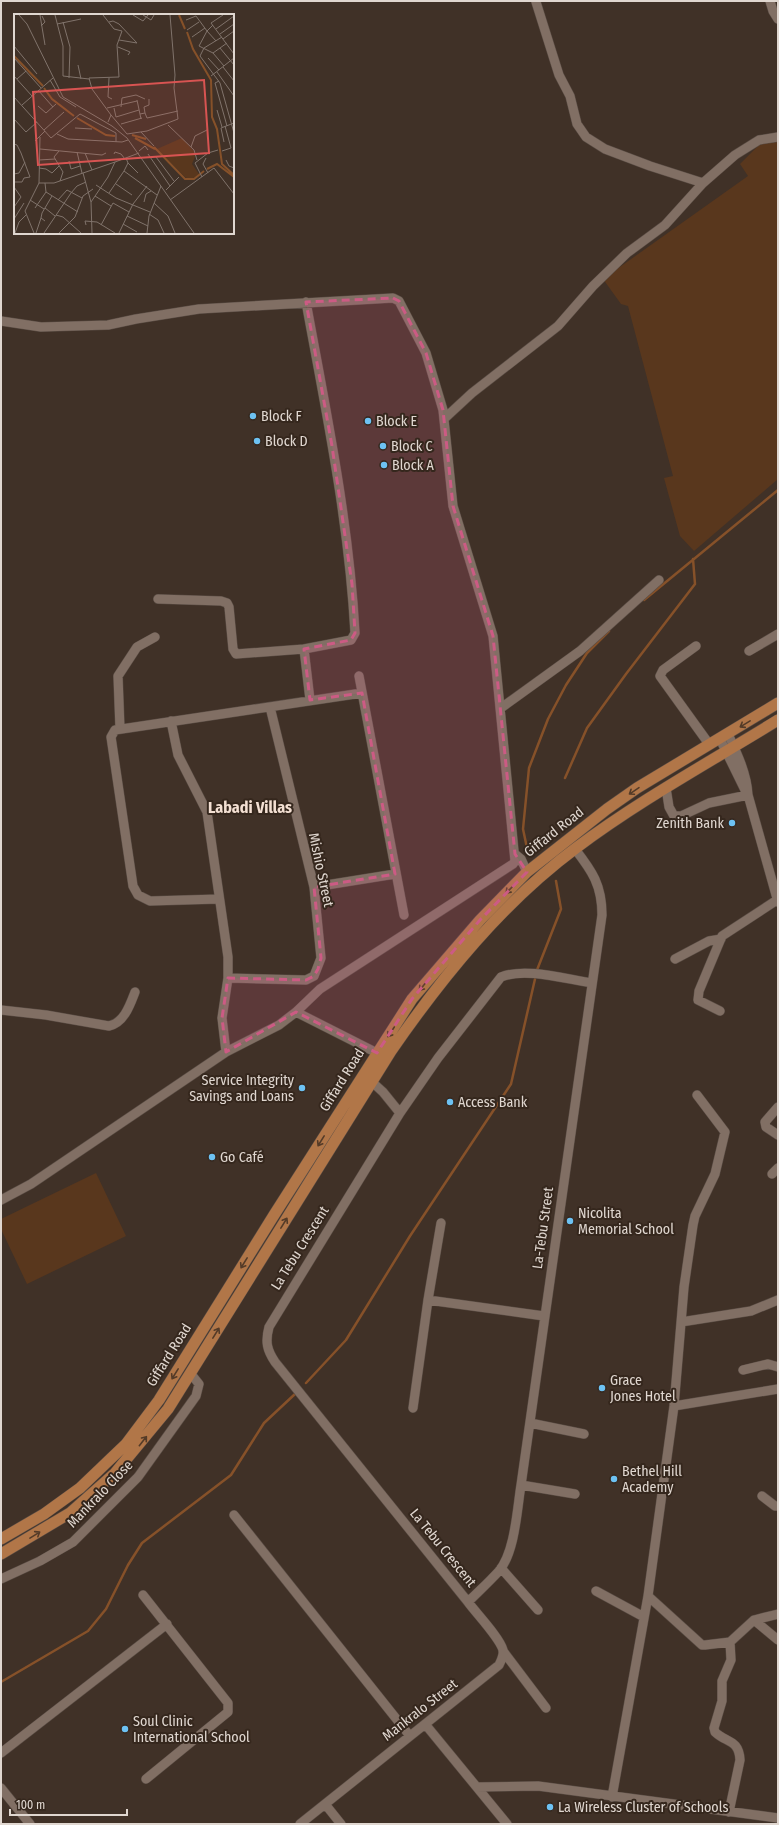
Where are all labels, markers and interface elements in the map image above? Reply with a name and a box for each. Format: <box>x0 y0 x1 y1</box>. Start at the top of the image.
inset map <box>14 14 234 234</box>
place label: Block F <box>261 408 302 425</box>
marker: Block F <box>248 411 258 421</box>
place label: Block E <box>376 413 417 430</box>
marker: Block E <box>363 416 373 426</box>
place label: Block D <box>265 433 308 450</box>
marker: Block D <box>252 436 262 446</box>
place label: Block C <box>391 438 433 455</box>
marker: Block C <box>378 441 388 451</box>
place label: Block A <box>392 457 434 474</box>
marker: Block A <box>379 460 389 470</box>
one-way arrow <box>739 720 751 728</box>
one-way arrow <box>628 787 639 795</box>
district label: Labadi Villas <box>208 798 292 817</box>
street label: Giffard Road <box>521 803 587 861</box>
place label: Zenith Bank <box>656 815 724 832</box>
marker: Zenith Bank <box>727 818 737 828</box>
street label: Mishio Street <box>305 831 337 909</box>
one-way arrow <box>505 884 515 894</box>
one-way arrow <box>419 980 428 991</box>
one-way arrow <box>386 1026 394 1038</box>
street label: Giffard Road <box>316 1045 368 1115</box>
place label: Service Integrity Savings and Loans <box>189 1072 295 1105</box>
marker: Service Integrity Savings and Loans <box>297 1083 307 1093</box>
place label: Access Bank <box>458 1094 528 1111</box>
marker: Access Bank <box>445 1097 455 1107</box>
one-way arrow <box>317 1135 325 1146</box>
place label: Go Café <box>220 1149 264 1166</box>
marker: Go Café <box>207 1152 217 1162</box>
street label: La-Tebu Street <box>529 1186 557 1270</box>
street label: La Tebu Crescent <box>267 1203 333 1293</box>
place label: Nicolita Memorial School <box>578 1205 674 1238</box>
marker: Nicolita Memorial School <box>565 1216 575 1226</box>
one-way arrow <box>281 1217 289 1229</box>
one-way arrow <box>240 1257 248 1268</box>
street label: Giffard Road <box>143 1320 195 1390</box>
one-way arrow <box>212 1327 220 1339</box>
one-way arrow <box>171 1368 179 1380</box>
place label: Grace Jones Hotel <box>610 1372 676 1405</box>
marker: Grace Jones Hotel <box>597 1383 607 1393</box>
one-way arrow <box>139 1435 147 1446</box>
street label: Mankralo Close <box>64 1457 136 1531</box>
place label: Bethel Hill Academy <box>622 1463 682 1496</box>
marker: Bethel Hill Academy <box>609 1474 619 1484</box>
street label: La Tebu Crescent <box>406 1505 480 1591</box>
one-way arrow <box>29 1530 41 1538</box>
street label: Mankralo Street <box>379 1675 461 1745</box>
place label: Soul Clinic International School <box>133 1713 250 1746</box>
marker: Soul Clinic International School <box>120 1724 130 1734</box>
scale bar <box>10 1791 127 1817</box>
text: 100 m <box>16 1798 45 1812</box>
place label: La Wireless Cluster of Schools <box>558 1799 728 1816</box>
marker: La Wireless Cluster of Schools <box>545 1802 555 1812</box>

